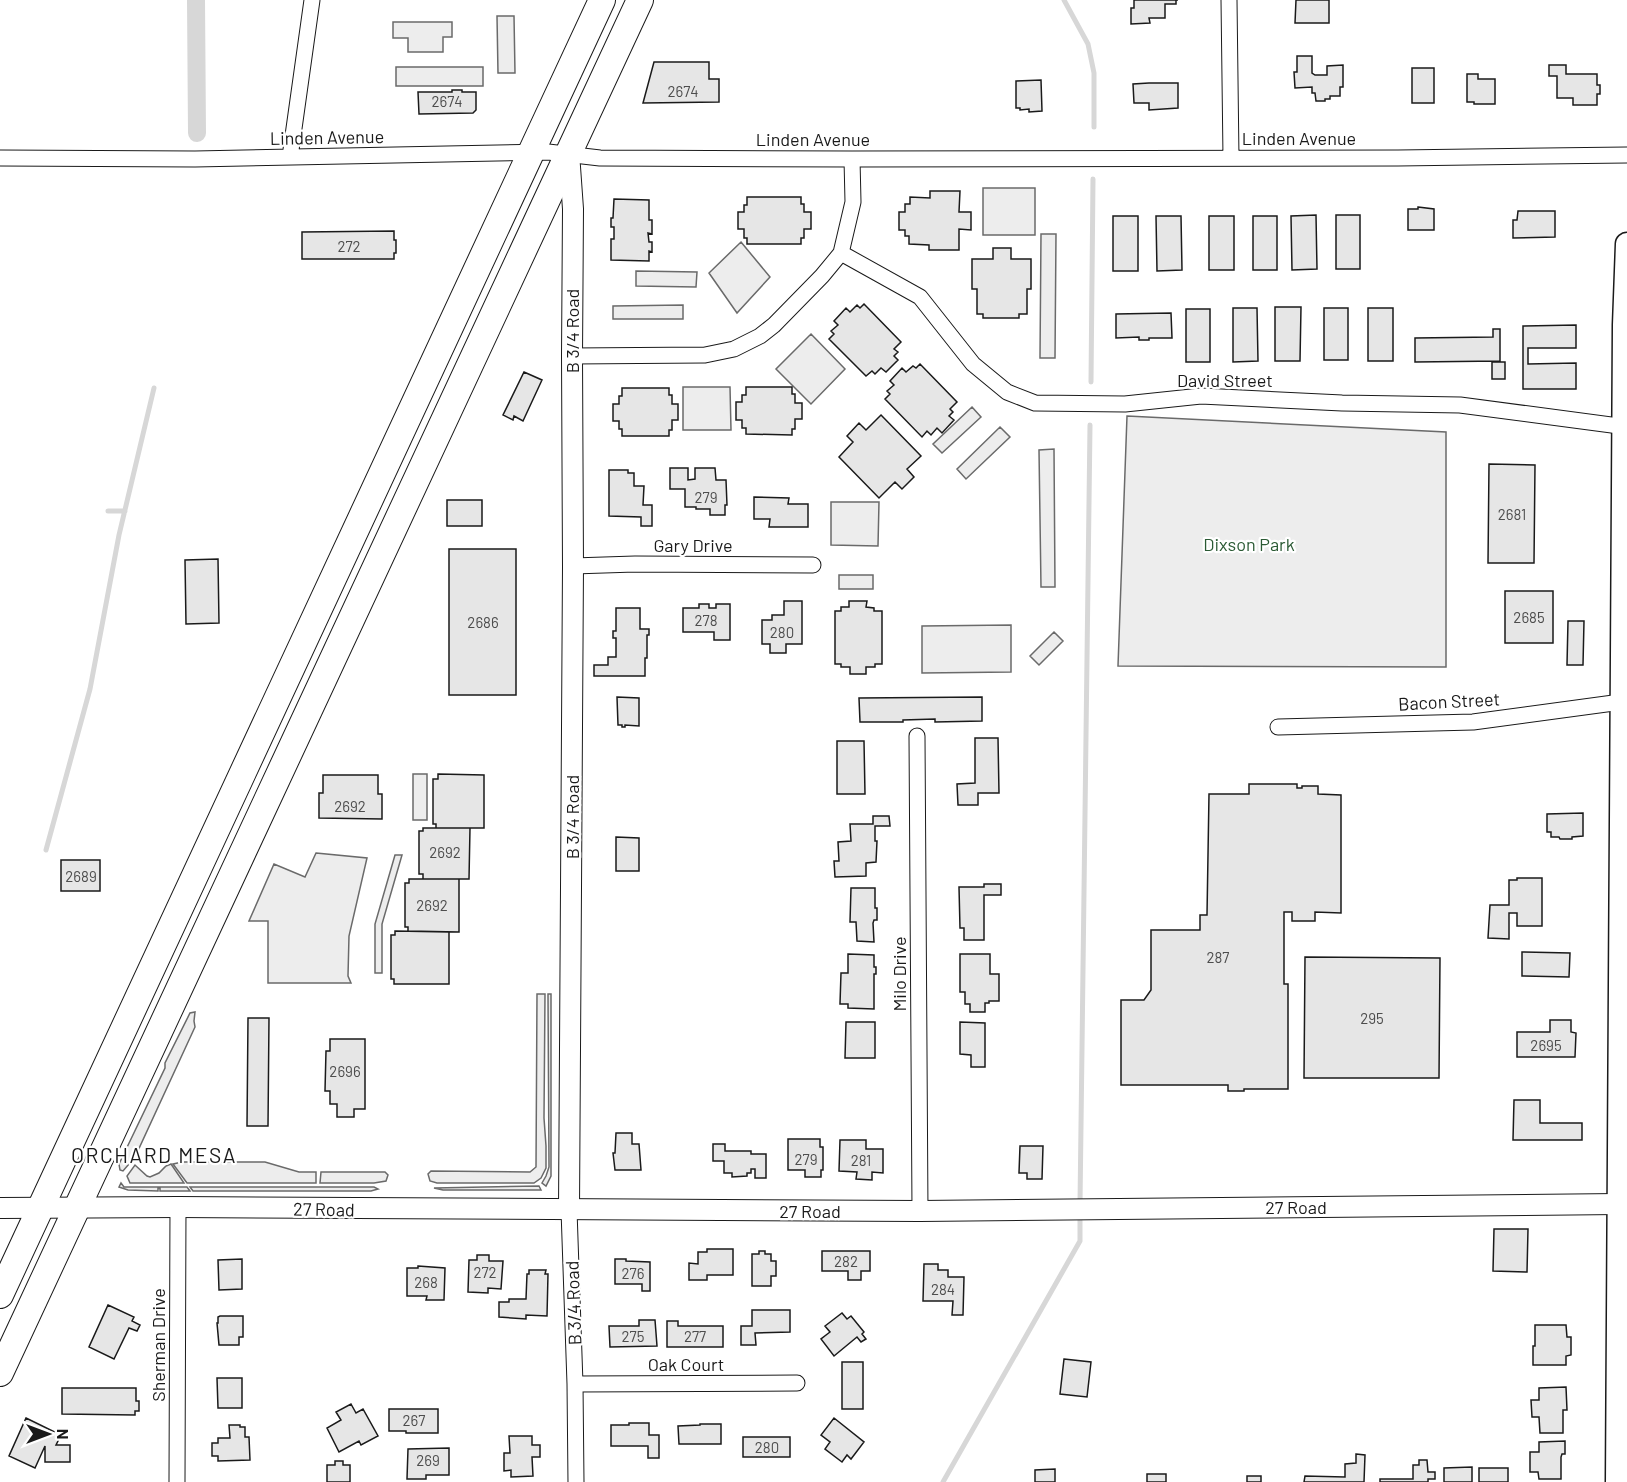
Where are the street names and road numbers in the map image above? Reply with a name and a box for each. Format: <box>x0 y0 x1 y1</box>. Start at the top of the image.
street label: Linden Avenue <box>270 125 384 149</box>
street label: Linden Avenue <box>1242 127 1356 149</box>
street label: Linden Avenue <box>756 128 870 150</box>
street label: B 3/4 Road <box>561 289 583 373</box>
street label: David Street <box>1177 369 1273 391</box>
street label: Gary Drive <box>653 534 733 556</box>
street label: Bacon Street <box>1398 687 1500 715</box>
street label: B 3/4 Road <box>561 775 583 859</box>
street label: Milo Drive <box>888 936 910 1012</box>
street label: 27 Road <box>1265 1196 1327 1218</box>
street label: 27 Road <box>293 1197 355 1221</box>
street label: 27 Road <box>779 1200 841 1222</box>
street label: B 3/4 Road <box>561 1260 585 1346</box>
street label: Sherman Drive <box>147 1288 169 1402</box>
street label: Oak Court <box>648 1353 724 1375</box>

